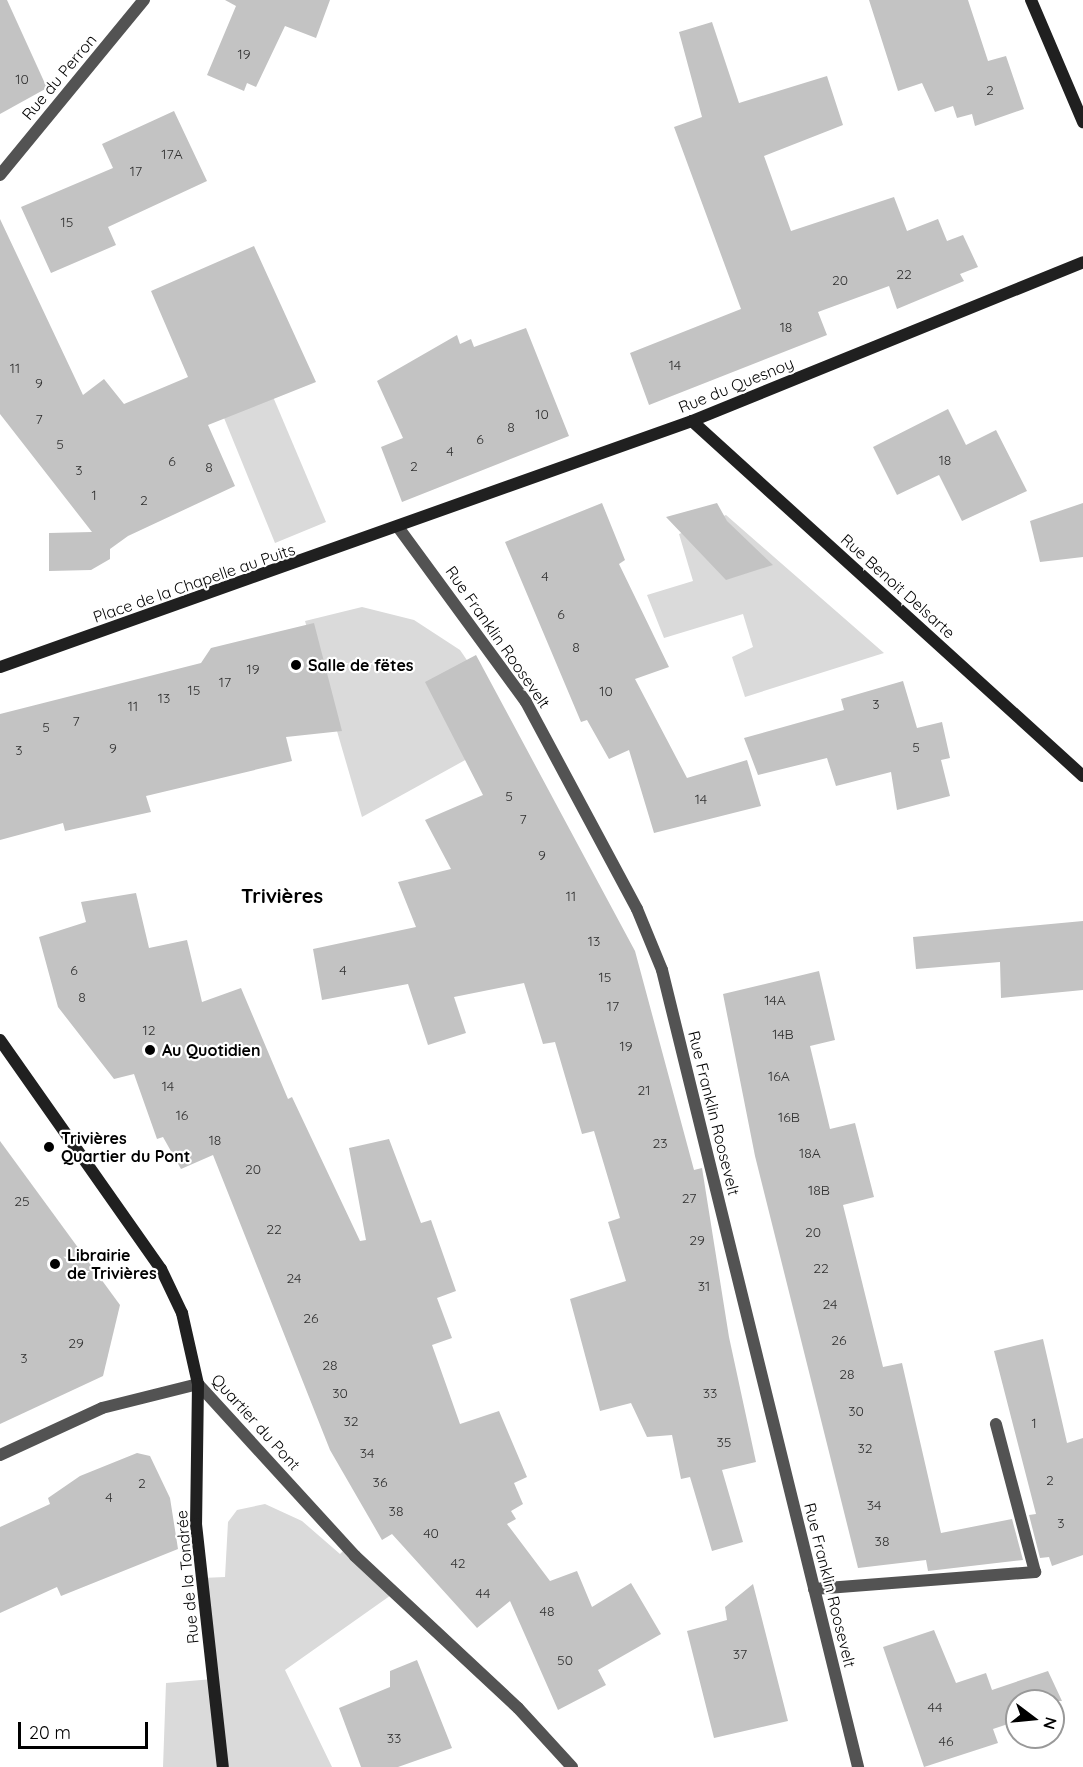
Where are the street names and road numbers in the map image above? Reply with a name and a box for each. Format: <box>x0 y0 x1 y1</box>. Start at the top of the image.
street label: Rue du Perron <box>18 30 100 124</box>
street label: Rue du Quesnoy <box>676 353 796 417</box>
street label: Rue Benoit Delsarte <box>837 530 959 642</box>
street label: Place de la Chapelle au Puits <box>91 539 297 627</box>
street label: Rue Franklin Roosevelt <box>442 562 554 712</box>
street label: Rue Franklin Roosevelt <box>684 1029 744 1197</box>
street label: Quartier du Pont <box>208 1370 304 1474</box>
street label: Rue Franklin Roosevelt <box>800 1501 860 1669</box>
street label: Rue de la Tondrée <box>172 1509 202 1645</box>

